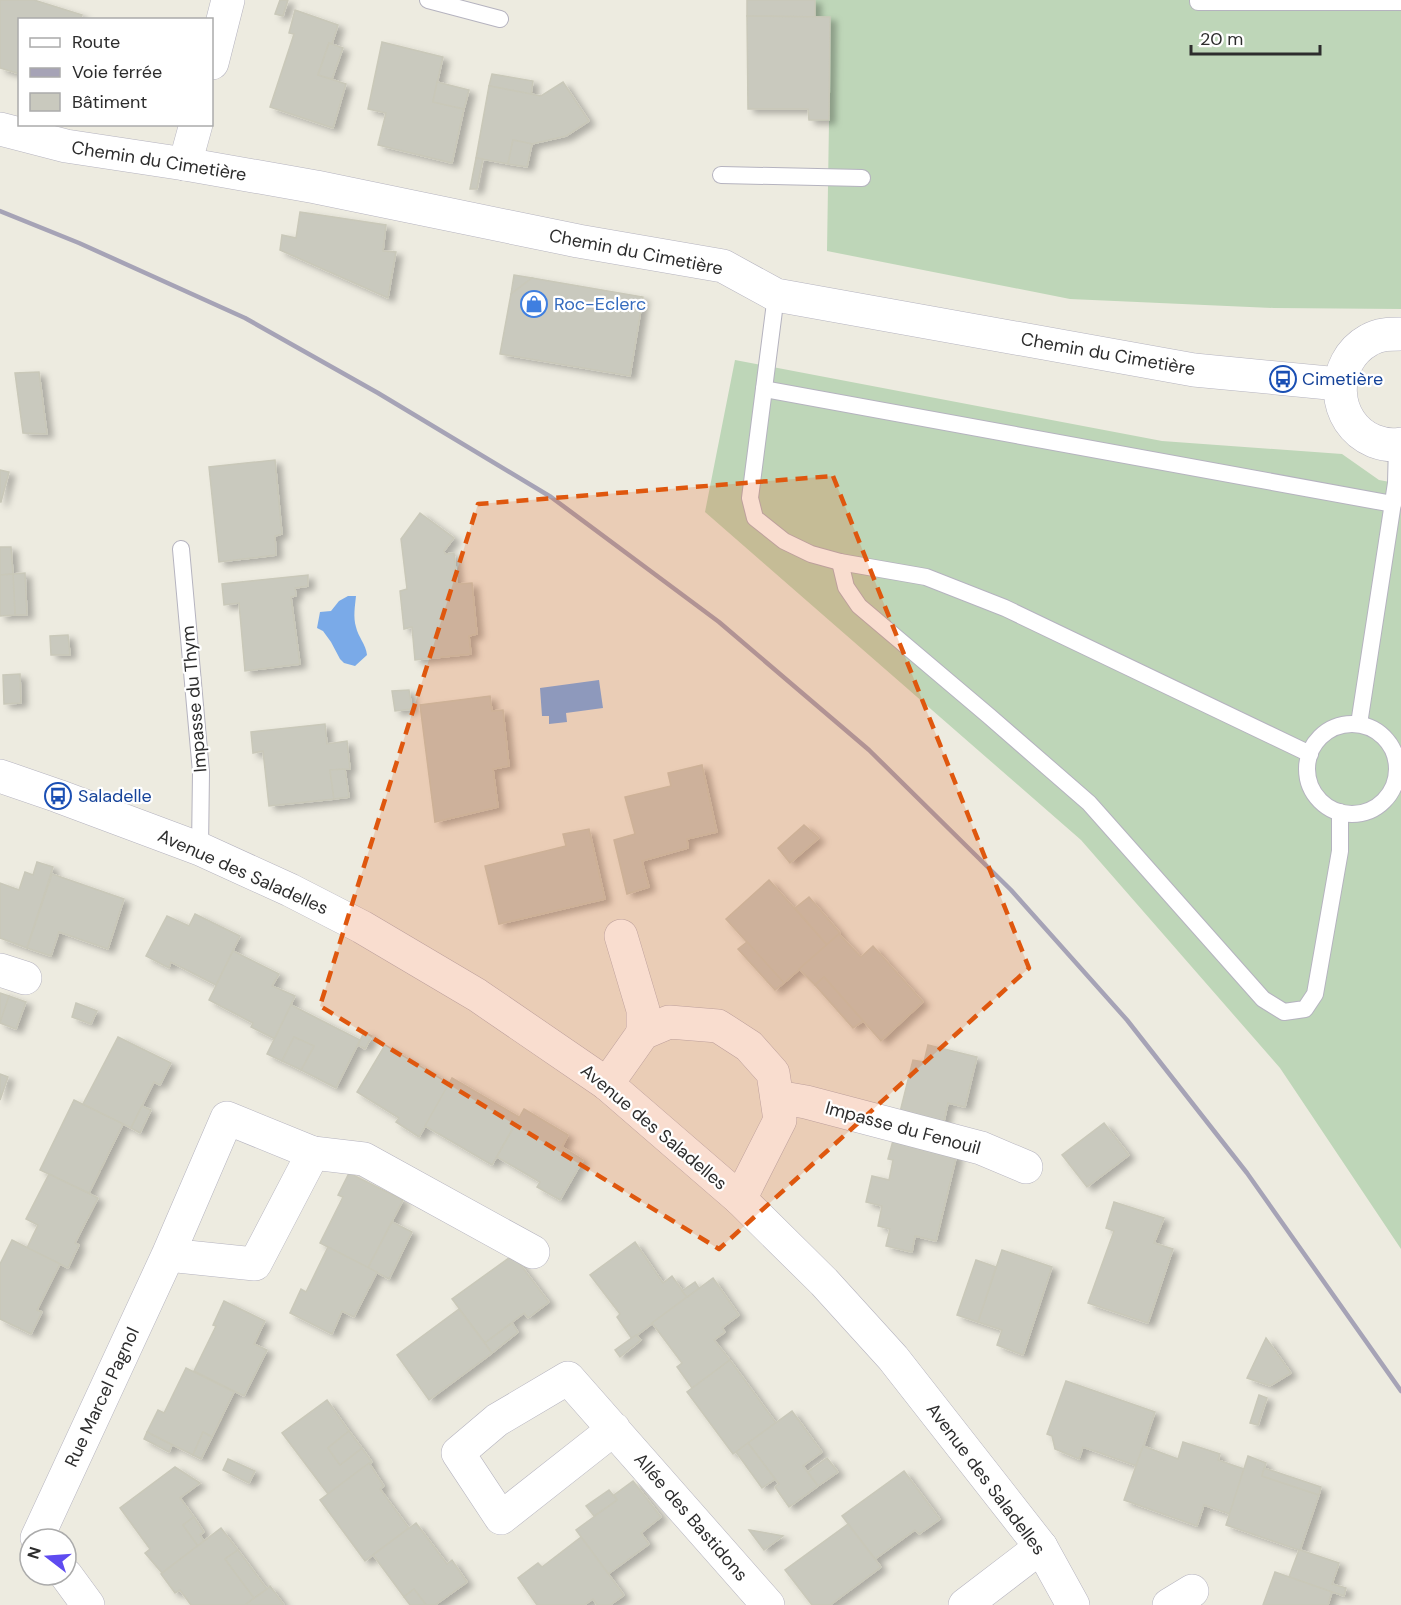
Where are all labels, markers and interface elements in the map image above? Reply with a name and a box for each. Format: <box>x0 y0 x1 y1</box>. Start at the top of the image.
legend <box>18 18 213 126</box>
scale bar <box>1191 18 1320 56</box>
text: 20 m <box>1200 27 1243 51</box>
text: Route <box>72 30 120 54</box>
text: Voie ferrée <box>72 60 162 84</box>
text: Bâtiment <box>72 90 147 114</box>
street label: Chemin du Cimetière <box>70 135 248 187</box>
street label: Chemin du Cimetière <box>547 223 725 281</box>
shop icon: Roc-Eclerc <box>519 289 549 319</box>
place label: Roc-Eclerc <box>554 292 646 316</box>
street label: Chemin du Cimetière <box>1019 327 1197 381</box>
bus stop icon: Cimetière <box>1268 364 1298 394</box>
place label: Cimetière <box>1302 367 1383 391</box>
street label: Impasse du Thym <box>176 625 212 773</box>
bus stop icon: Saladelle <box>43 781 73 811</box>
place label: Saladelle <box>78 784 152 808</box>
street label: Avenue des Saladelles <box>154 824 332 920</box>
street label: Avenue des Saladelles <box>576 1059 732 1195</box>
street label: Impasse du Fenouil <box>823 1096 983 1160</box>
street label: Rue Marcel Pagnol <box>59 1323 145 1471</box>
street label: Avenue des Saladelles <box>921 1398 1051 1560</box>
street label: Allée des Bastidons <box>629 1448 753 1586</box>
north arrow <box>18 1527 78 1587</box>
text: N <box>22 1544 46 1561</box>

